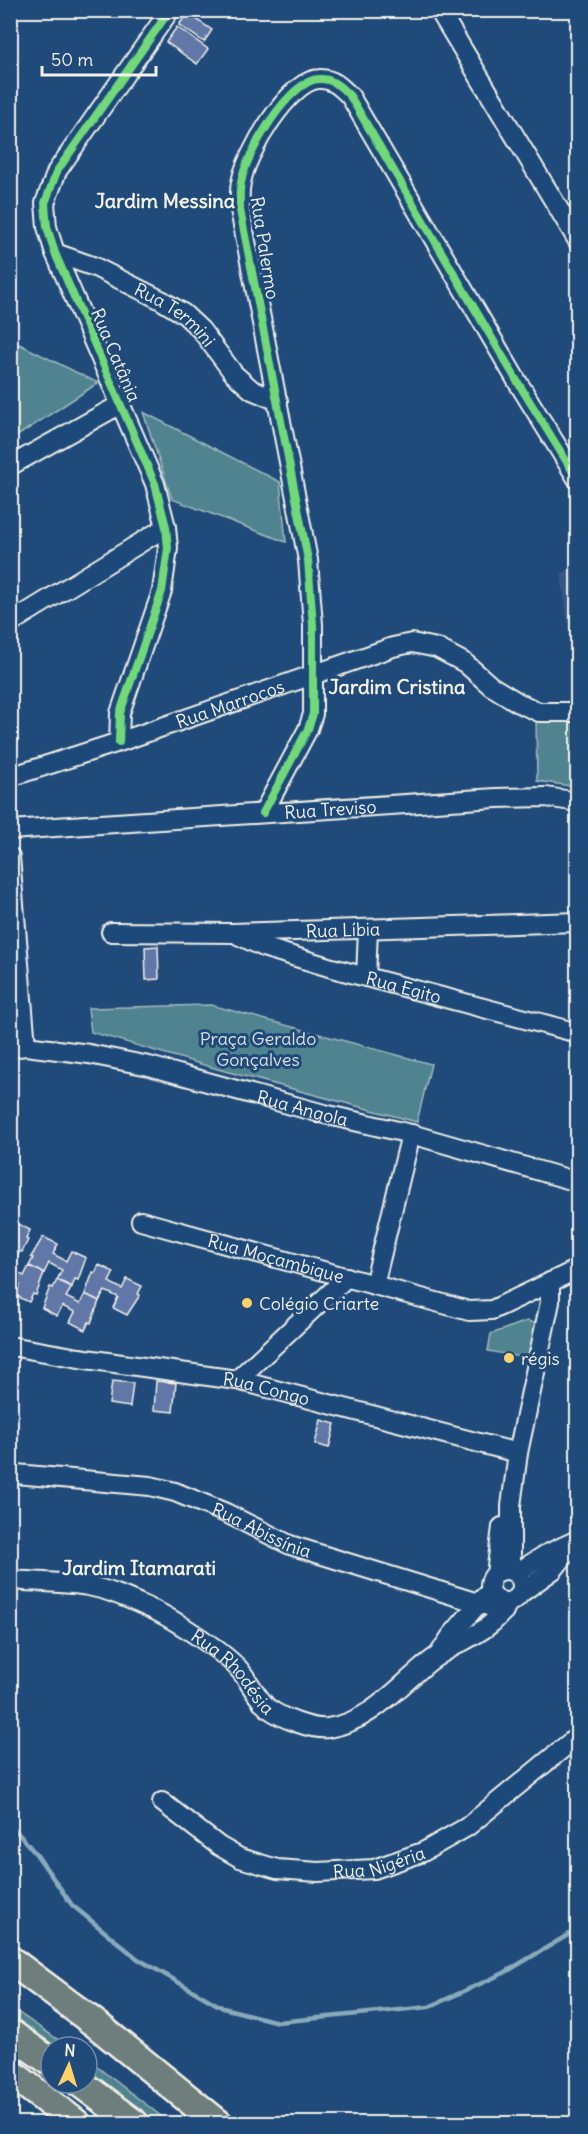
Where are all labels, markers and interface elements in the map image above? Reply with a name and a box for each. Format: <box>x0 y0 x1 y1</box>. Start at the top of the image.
scale bar <box>42 39 156 77</box>
text: 50 m <box>51 48 93 71</box>
district label: Jardim Messina <box>95 188 236 213</box>
street label: Rua Palermo <box>246 195 284 301</box>
street label: Rua Termini <box>131 277 221 351</box>
street label: Rua Catânia <box>86 305 146 405</box>
street label: Rua Marrocos <box>173 674 287 733</box>
district label: Jardim Cristina <box>328 674 466 699</box>
street label: Rua Treviso <box>284 794 377 823</box>
street label: Rua Líbia <box>305 917 381 942</box>
street label: Rua Egito <box>364 966 444 1008</box>
park label: Praça Geraldo Gonçalves <box>200 1027 316 1071</box>
street label: Rua Angola <box>255 1085 350 1131</box>
street label: Rua Moçambique <box>205 1228 347 1288</box>
place label: Colégio Criarte <box>259 1292 379 1315</box>
marker: Colégio Criarte <box>240 1296 254 1310</box>
place label: régis <box>521 1347 560 1370</box>
marker: régis <box>502 1351 516 1365</box>
street label: Rua Congo <box>222 1367 312 1410</box>
street label: Rua Abissínia <box>209 1497 314 1562</box>
district label: Jardim Itamarati <box>62 1555 216 1580</box>
street label: Rua Rhodésia <box>187 1624 279 1719</box>
street label: Rua Nigéria <box>332 1841 428 1883</box>
north arrow <box>39 2035 99 2095</box>
text: N <box>64 2040 76 2060</box>

